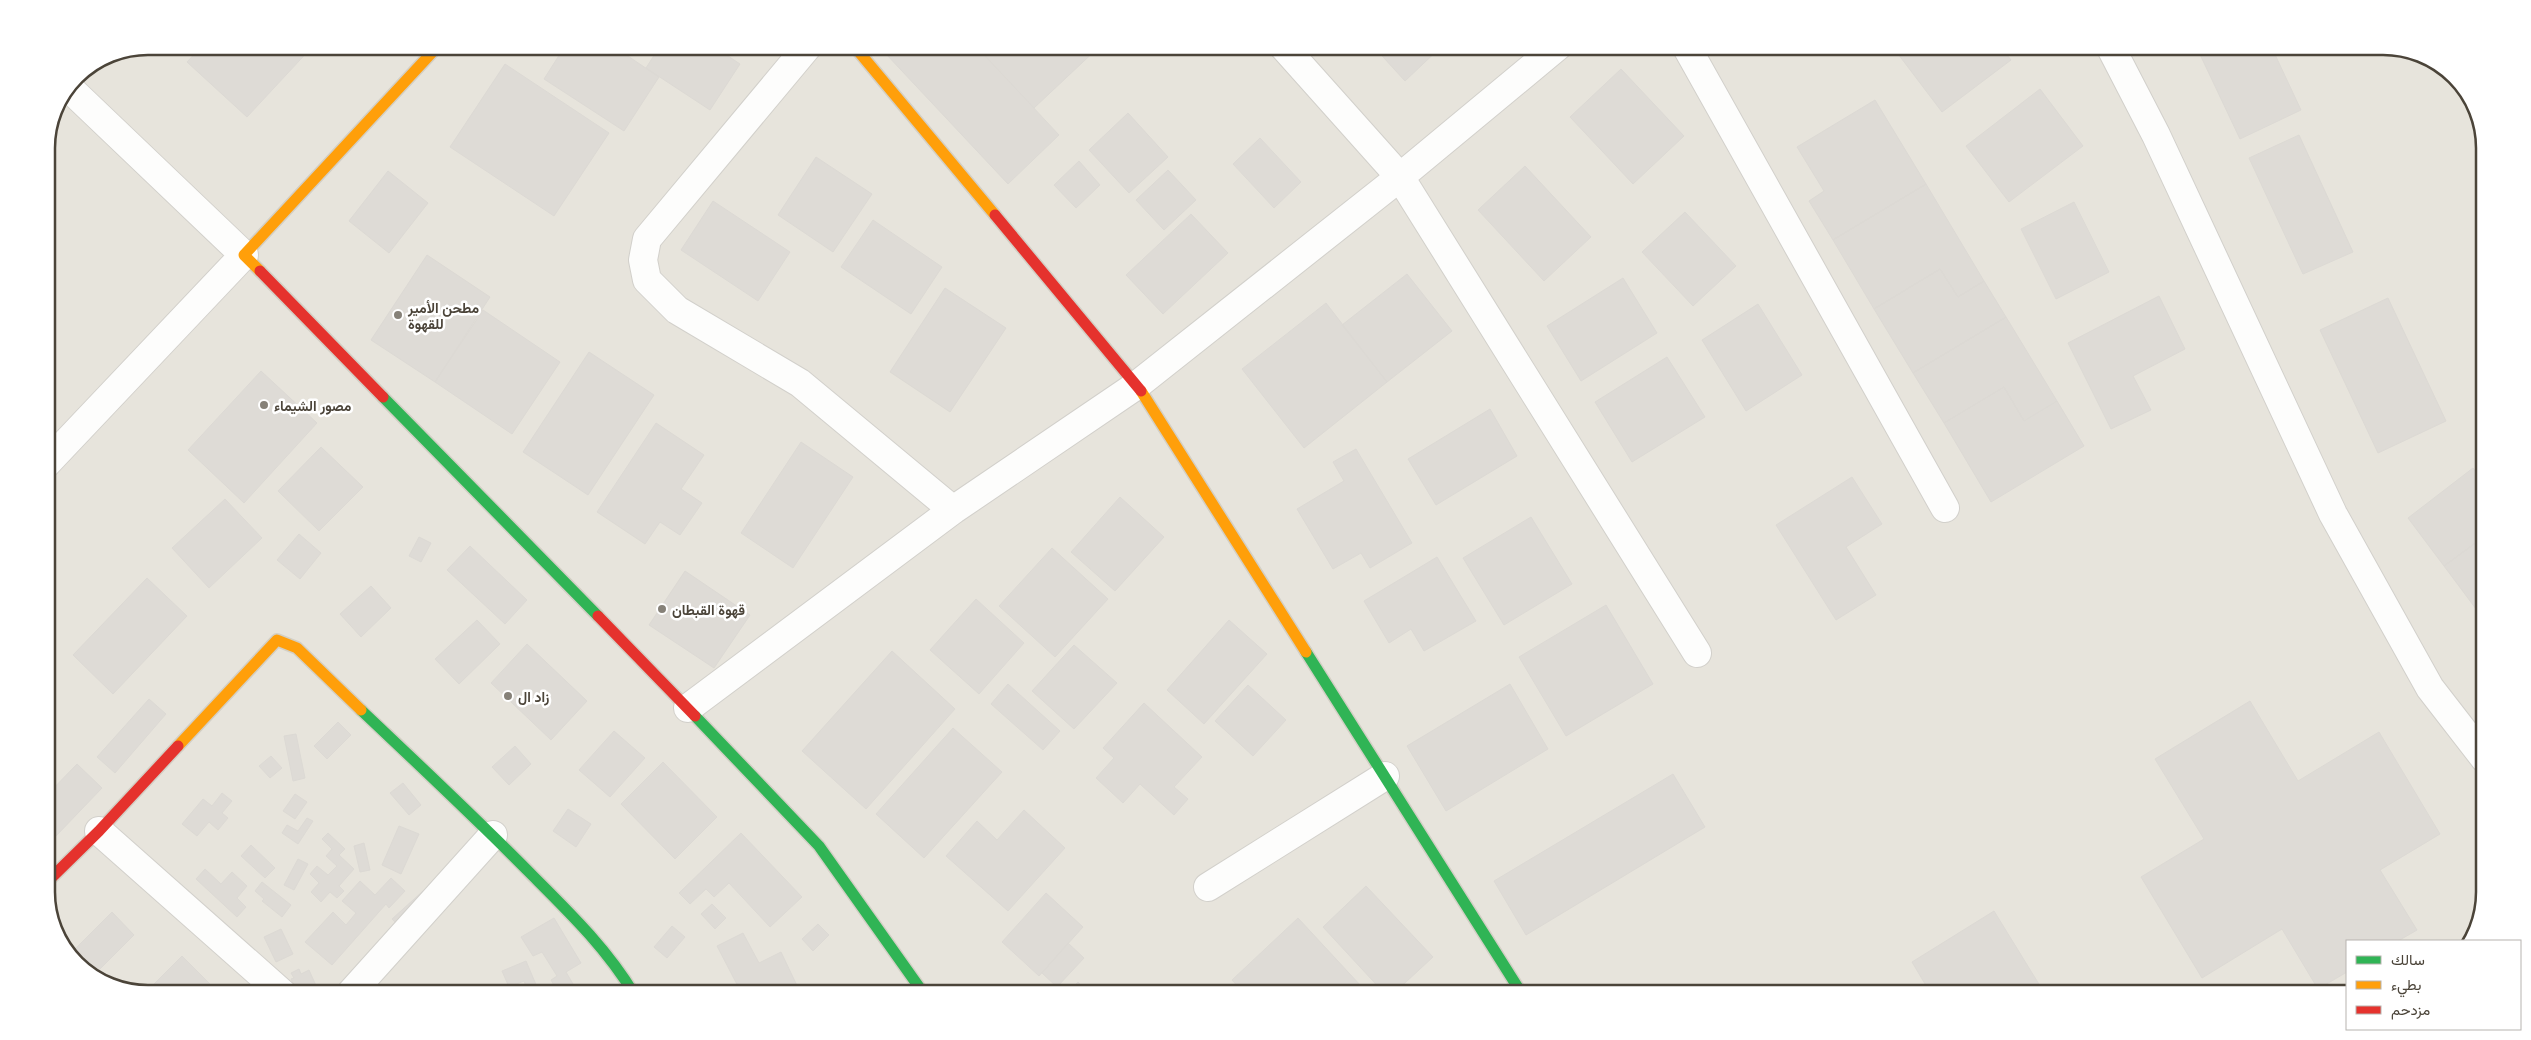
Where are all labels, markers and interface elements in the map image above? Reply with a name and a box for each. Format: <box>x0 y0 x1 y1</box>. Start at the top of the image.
place label: مطحن الأمير للقهوة <box>407 298 479 333</box>
marker: مطحن الأمير للقهوة <box>392 309 404 321</box>
place label: مصور الشيماء <box>274 396 352 415</box>
marker: مصور الشيماء <box>258 399 270 411</box>
place label: قهوة القبطان <box>672 600 745 619</box>
marker: قهوة القبطان <box>656 603 668 615</box>
place label: زاد ال <box>518 687 549 706</box>
marker: زاد ال <box>502 690 514 702</box>
legend <box>2346 940 2521 1030</box>
text: سالك <box>2391 949 2425 969</box>
text: بطيء <box>2391 974 2421 998</box>
text: مزدحم <box>2391 999 2430 1020</box>

